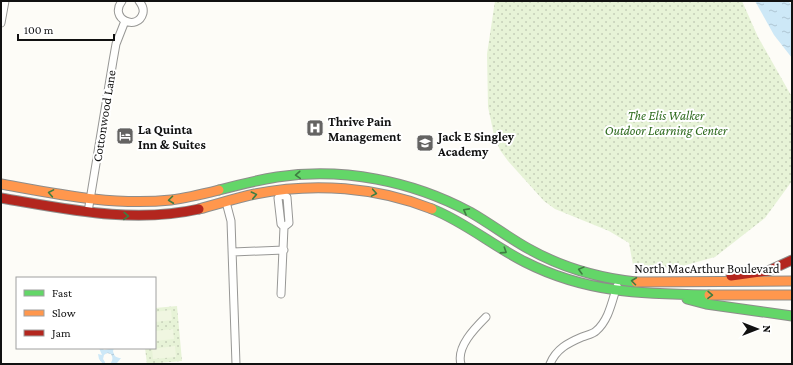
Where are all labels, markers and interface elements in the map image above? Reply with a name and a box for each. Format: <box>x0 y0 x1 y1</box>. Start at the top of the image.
scale bar <box>18 16 114 42</box>
text: 100 m <box>24 23 54 37</box>
street label: Cottonwood Lane <box>89 69 119 163</box>
park label: The Elis Walker Outdoor Learning Center <box>605 108 728 138</box>
place label: Thrive Pain Management <box>328 114 401 144</box>
hospital icon: Thrive Pain Management <box>305 118 325 138</box>
place label: La Quinta Inn & Suites <box>138 122 206 152</box>
hotel icon: La Quinta Inn & Suites <box>115 126 135 146</box>
place label: Jack E Singley Academy <box>436 129 515 159</box>
school or university icon: Jack E Singley Academy <box>415 133 435 153</box>
one-way arrow <box>295 170 301 179</box>
one-way arrow <box>371 188 378 196</box>
one-way arrow <box>48 189 54 198</box>
one-way arrow <box>251 191 257 199</box>
one-way arrow <box>167 195 174 204</box>
one-way arrow <box>463 208 470 215</box>
one-way arrow <box>123 212 129 220</box>
one-way arrow <box>500 246 507 253</box>
street label: North MacArthur Boulevard <box>634 261 780 276</box>
one-way arrow <box>578 266 585 275</box>
legend <box>16 277 156 349</box>
one-way arrow <box>630 277 637 286</box>
text: Fast <box>52 286 73 300</box>
one-way arrow <box>707 291 713 299</box>
text: Slow <box>52 306 76 320</box>
north arrow <box>737 309 777 349</box>
text: N <box>761 325 773 333</box>
text: Jam <box>51 326 71 340</box>

